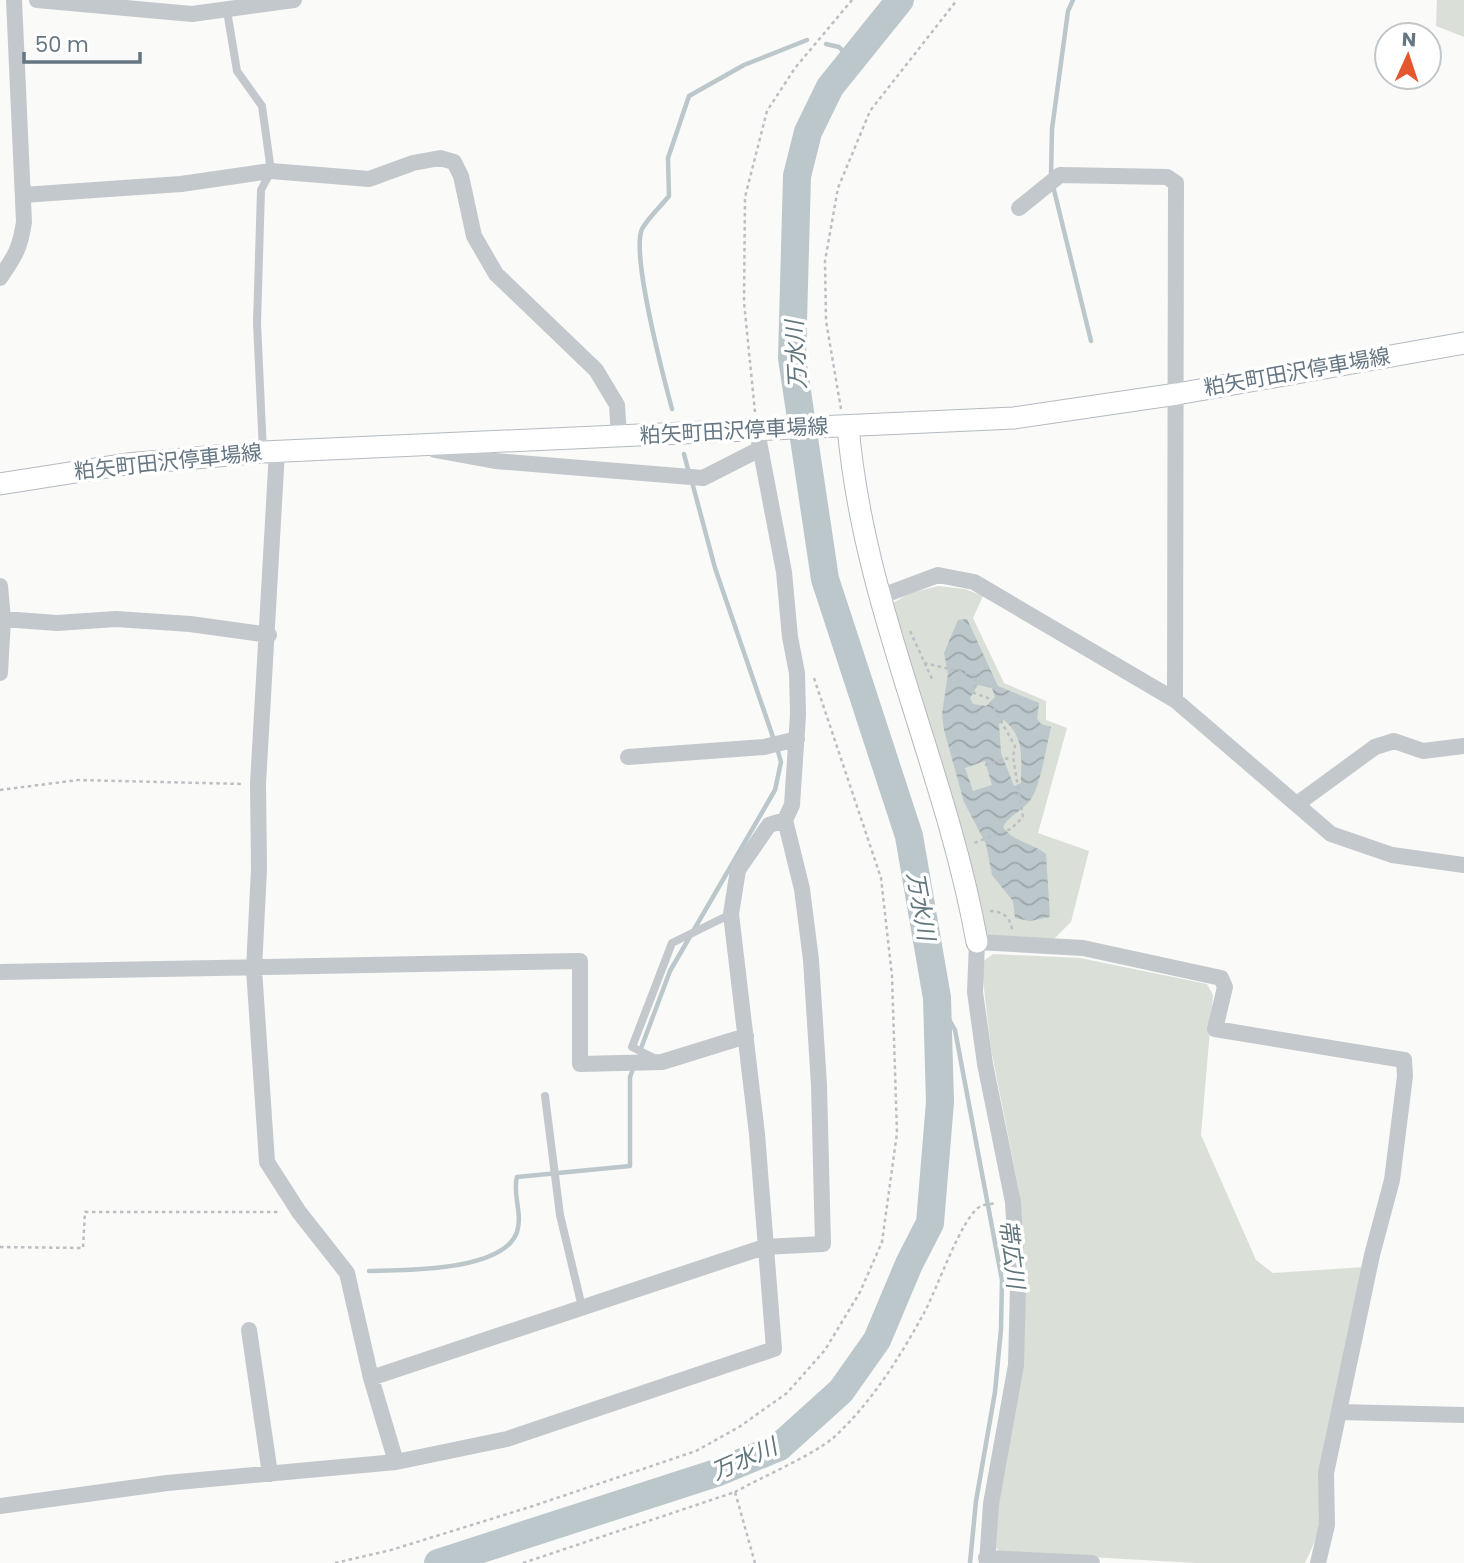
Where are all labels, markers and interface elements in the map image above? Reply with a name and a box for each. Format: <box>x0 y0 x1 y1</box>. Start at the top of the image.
scale bar <box>24 21 140 65</box>
north arrow <box>1373 21 1443 91</box>
text: N <box>1401 26 1417 53</box>
text: 50 m <box>35 30 89 59</box>
water label: 万水川 <box>778 317 814 390</box>
street label: 粕矢町田沢停車場線 <box>1201 341 1392 402</box>
street label: 粕矢町田沢停車場線 <box>639 411 829 450</box>
street label: 粕矢町田沢停車場線 <box>72 437 263 486</box>
water label: 万水川 <box>899 869 943 946</box>
water label: 帯広川 <box>992 1218 1032 1293</box>
water label: 万水川 <box>706 1429 785 1488</box>

